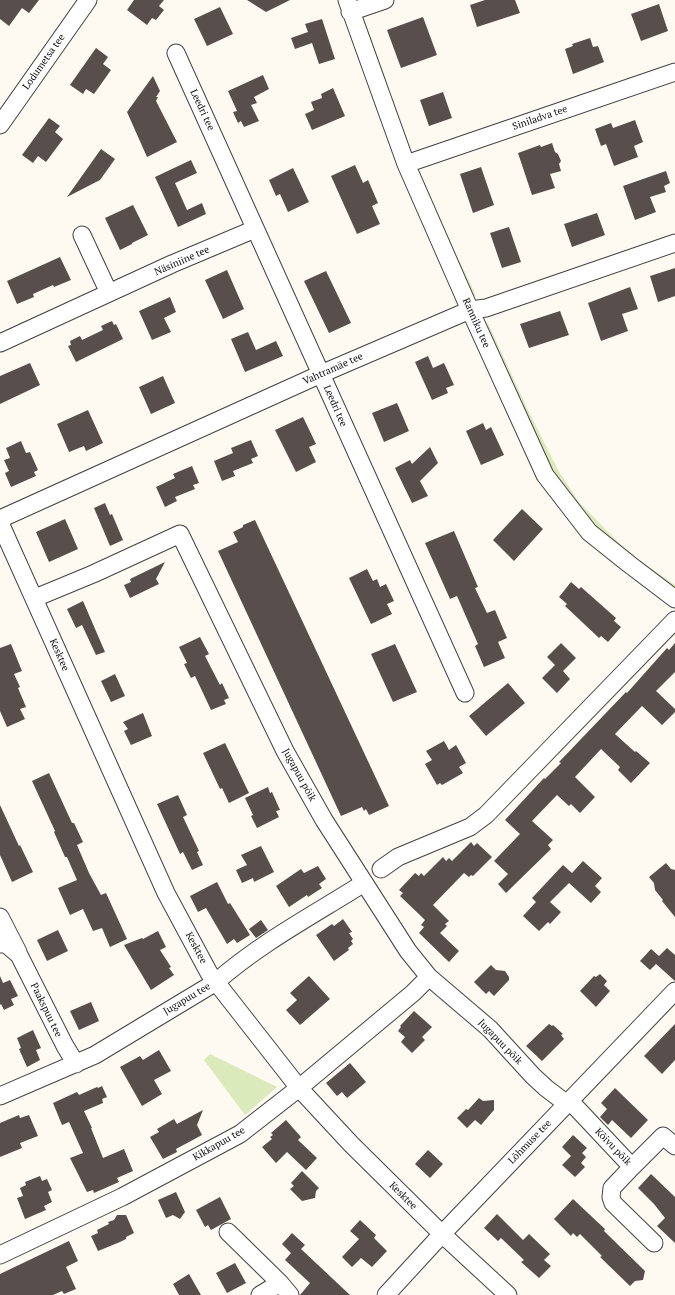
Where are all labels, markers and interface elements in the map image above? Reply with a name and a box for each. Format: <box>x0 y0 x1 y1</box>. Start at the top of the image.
street label: Lodumetsa tee <box>20 32 68 92</box>
street label: Leedri tee <box>187 87 217 133</box>
street label: Siniladva tee <box>511 103 569 133</box>
street label: Näsiniine tee <box>153 244 211 278</box>
street label: Ranniku tee <box>460 296 492 350</box>
street label: Vahtramäe tee <box>301 350 365 388</box>
street label: Leedri tee <box>321 383 349 429</box>
street label: Kesktee <box>47 637 71 673</box>
street label: Jugapuu põik <box>280 747 318 803</box>
street label: Kesktee <box>183 930 209 966</box>
street label: Jugapuu tee <box>161 980 213 1018</box>
street label: Paakspuu tee <box>28 981 64 1039</box>
street label: Jugapuu põik <box>475 1017 525 1067</box>
street label: Lõhmuse tee <box>506 1117 554 1167</box>
street label: Kikkapuu tee <box>191 1124 247 1164</box>
street label: Kõivu põik <box>592 1126 634 1168</box>
street label: Kesktee <box>387 1180 419 1212</box>

